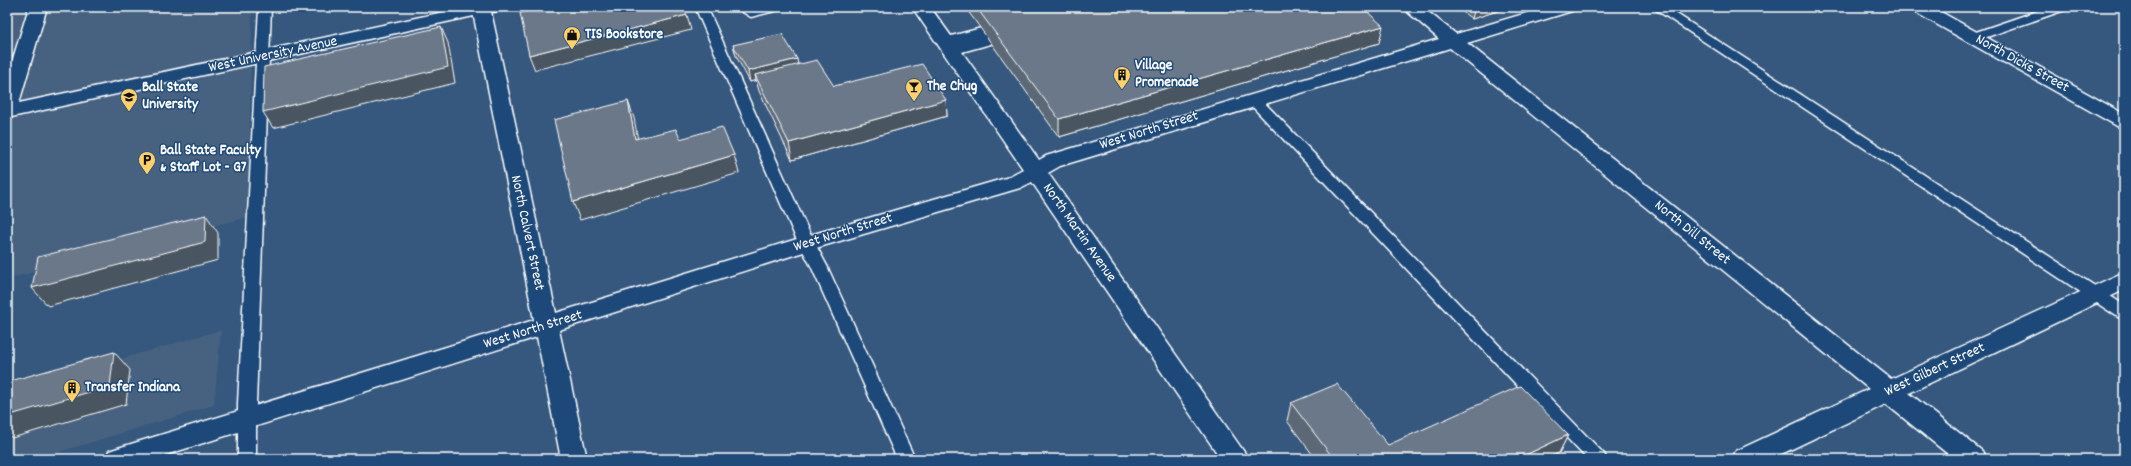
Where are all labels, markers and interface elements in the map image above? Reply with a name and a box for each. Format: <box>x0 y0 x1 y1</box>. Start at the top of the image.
place label: TIS Bookstore <box>585 24 663 46</box>
shop icon: TIS Bookstore <box>562 25 582 50</box>
street label: North Dicks Street <box>1971 29 2073 99</box>
street label: West University Avenue <box>207 31 340 79</box>
place label: Village Promenade <box>1135 55 1199 94</box>
building icon: Village Promenade <box>1112 65 1132 90</box>
place label: The Chug <box>927 76 978 98</box>
place label: Ball State University <box>142 77 199 116</box>
bar icon: The Chug <box>904 77 924 102</box>
school or university icon: Ball State University <box>119 87 139 112</box>
street label: West North Street <box>1097 105 1202 156</box>
place label: Ball State Faculty & Staff Lot - G7 <box>160 140 262 179</box>
parking icon: Ball State Faculty & Staff Lot - G7 <box>137 150 157 175</box>
street label: North Calvert Street <box>504 173 550 293</box>
street label: North Martin Avenue <box>1037 179 1122 287</box>
street label: North Dill Street <box>1649 195 1735 271</box>
street label: West North Street <box>791 207 896 258</box>
street label: West North Street <box>481 304 586 355</box>
street label: West Gilbert Street <box>1881 337 1989 403</box>
place label: Transfer Indiana <box>85 377 181 399</box>
building icon: Transfer Indiana <box>62 378 82 403</box>

